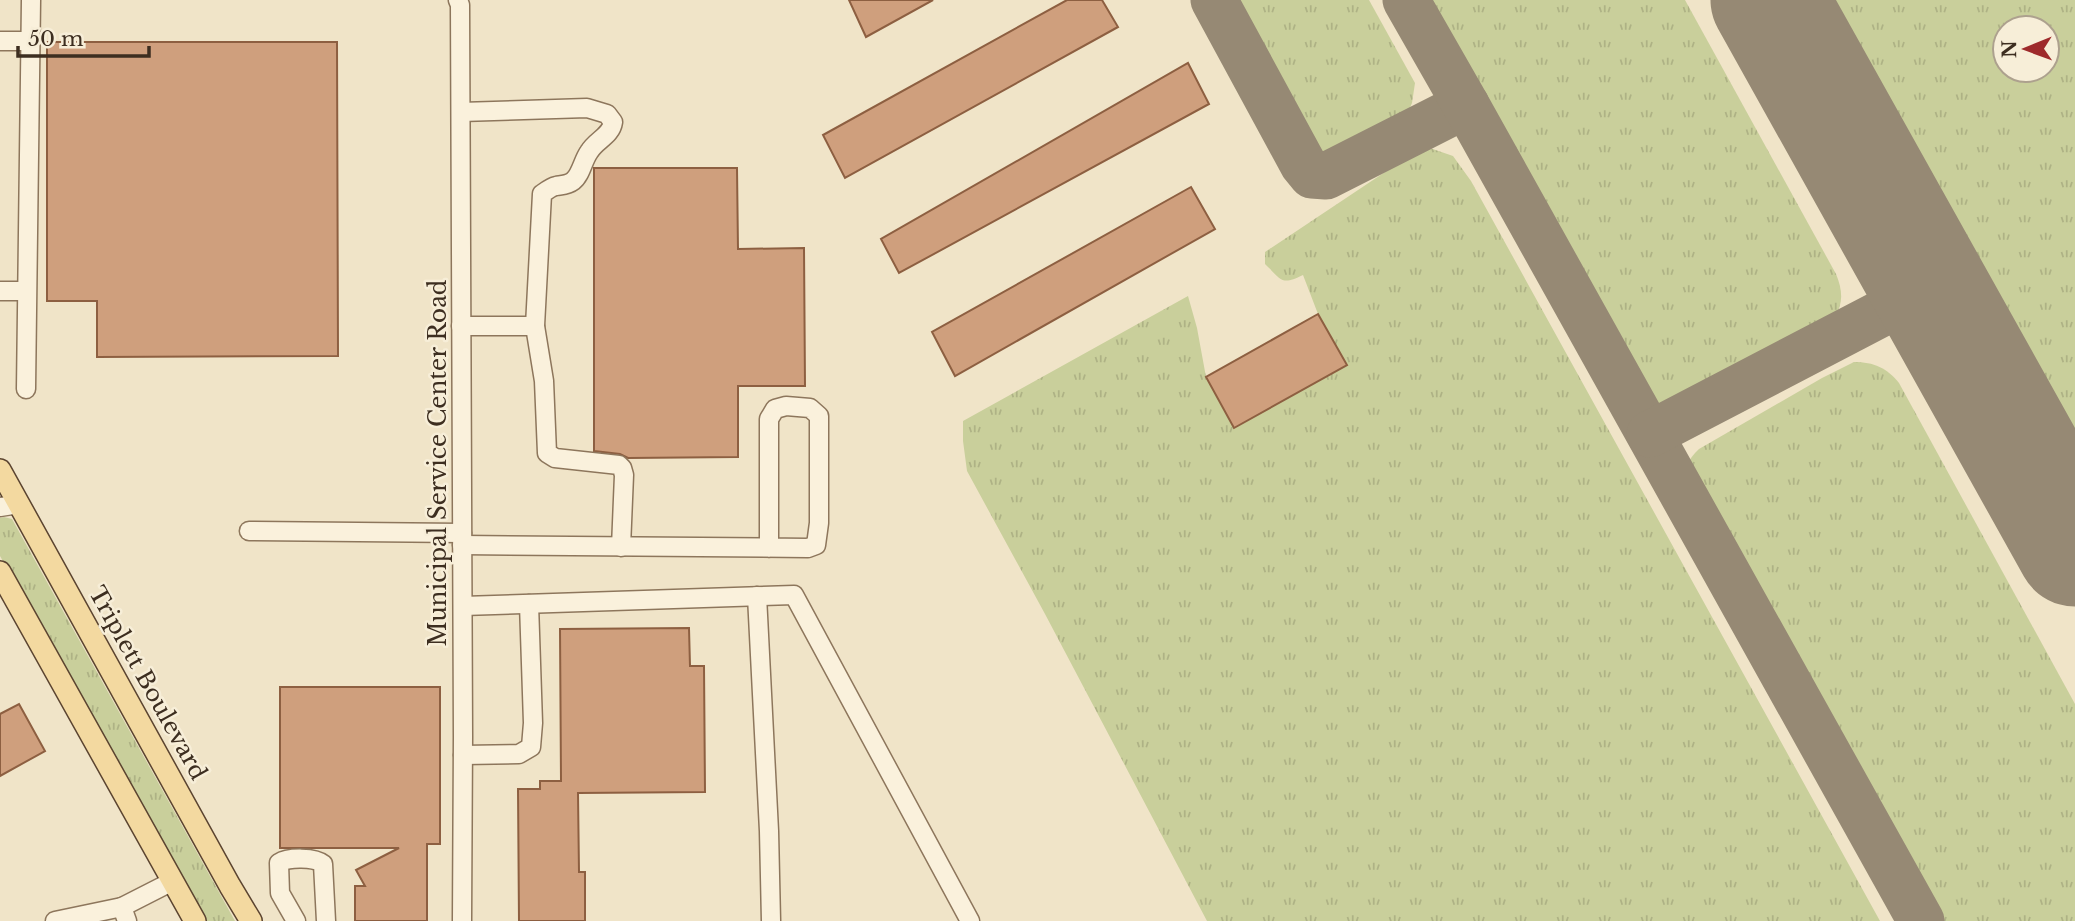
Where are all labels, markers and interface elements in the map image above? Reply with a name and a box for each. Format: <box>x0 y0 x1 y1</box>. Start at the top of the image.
scale bar <box>18 14 149 58</box>
north arrow <box>1991 14 2061 84</box>
text: 50 m <box>28 26 84 52</box>
text: N <box>1998 40 2021 58</box>
street label: Municipal Service Center Road <box>424 280 452 646</box>
street label: Triplett Boulevard <box>83 581 213 785</box>

